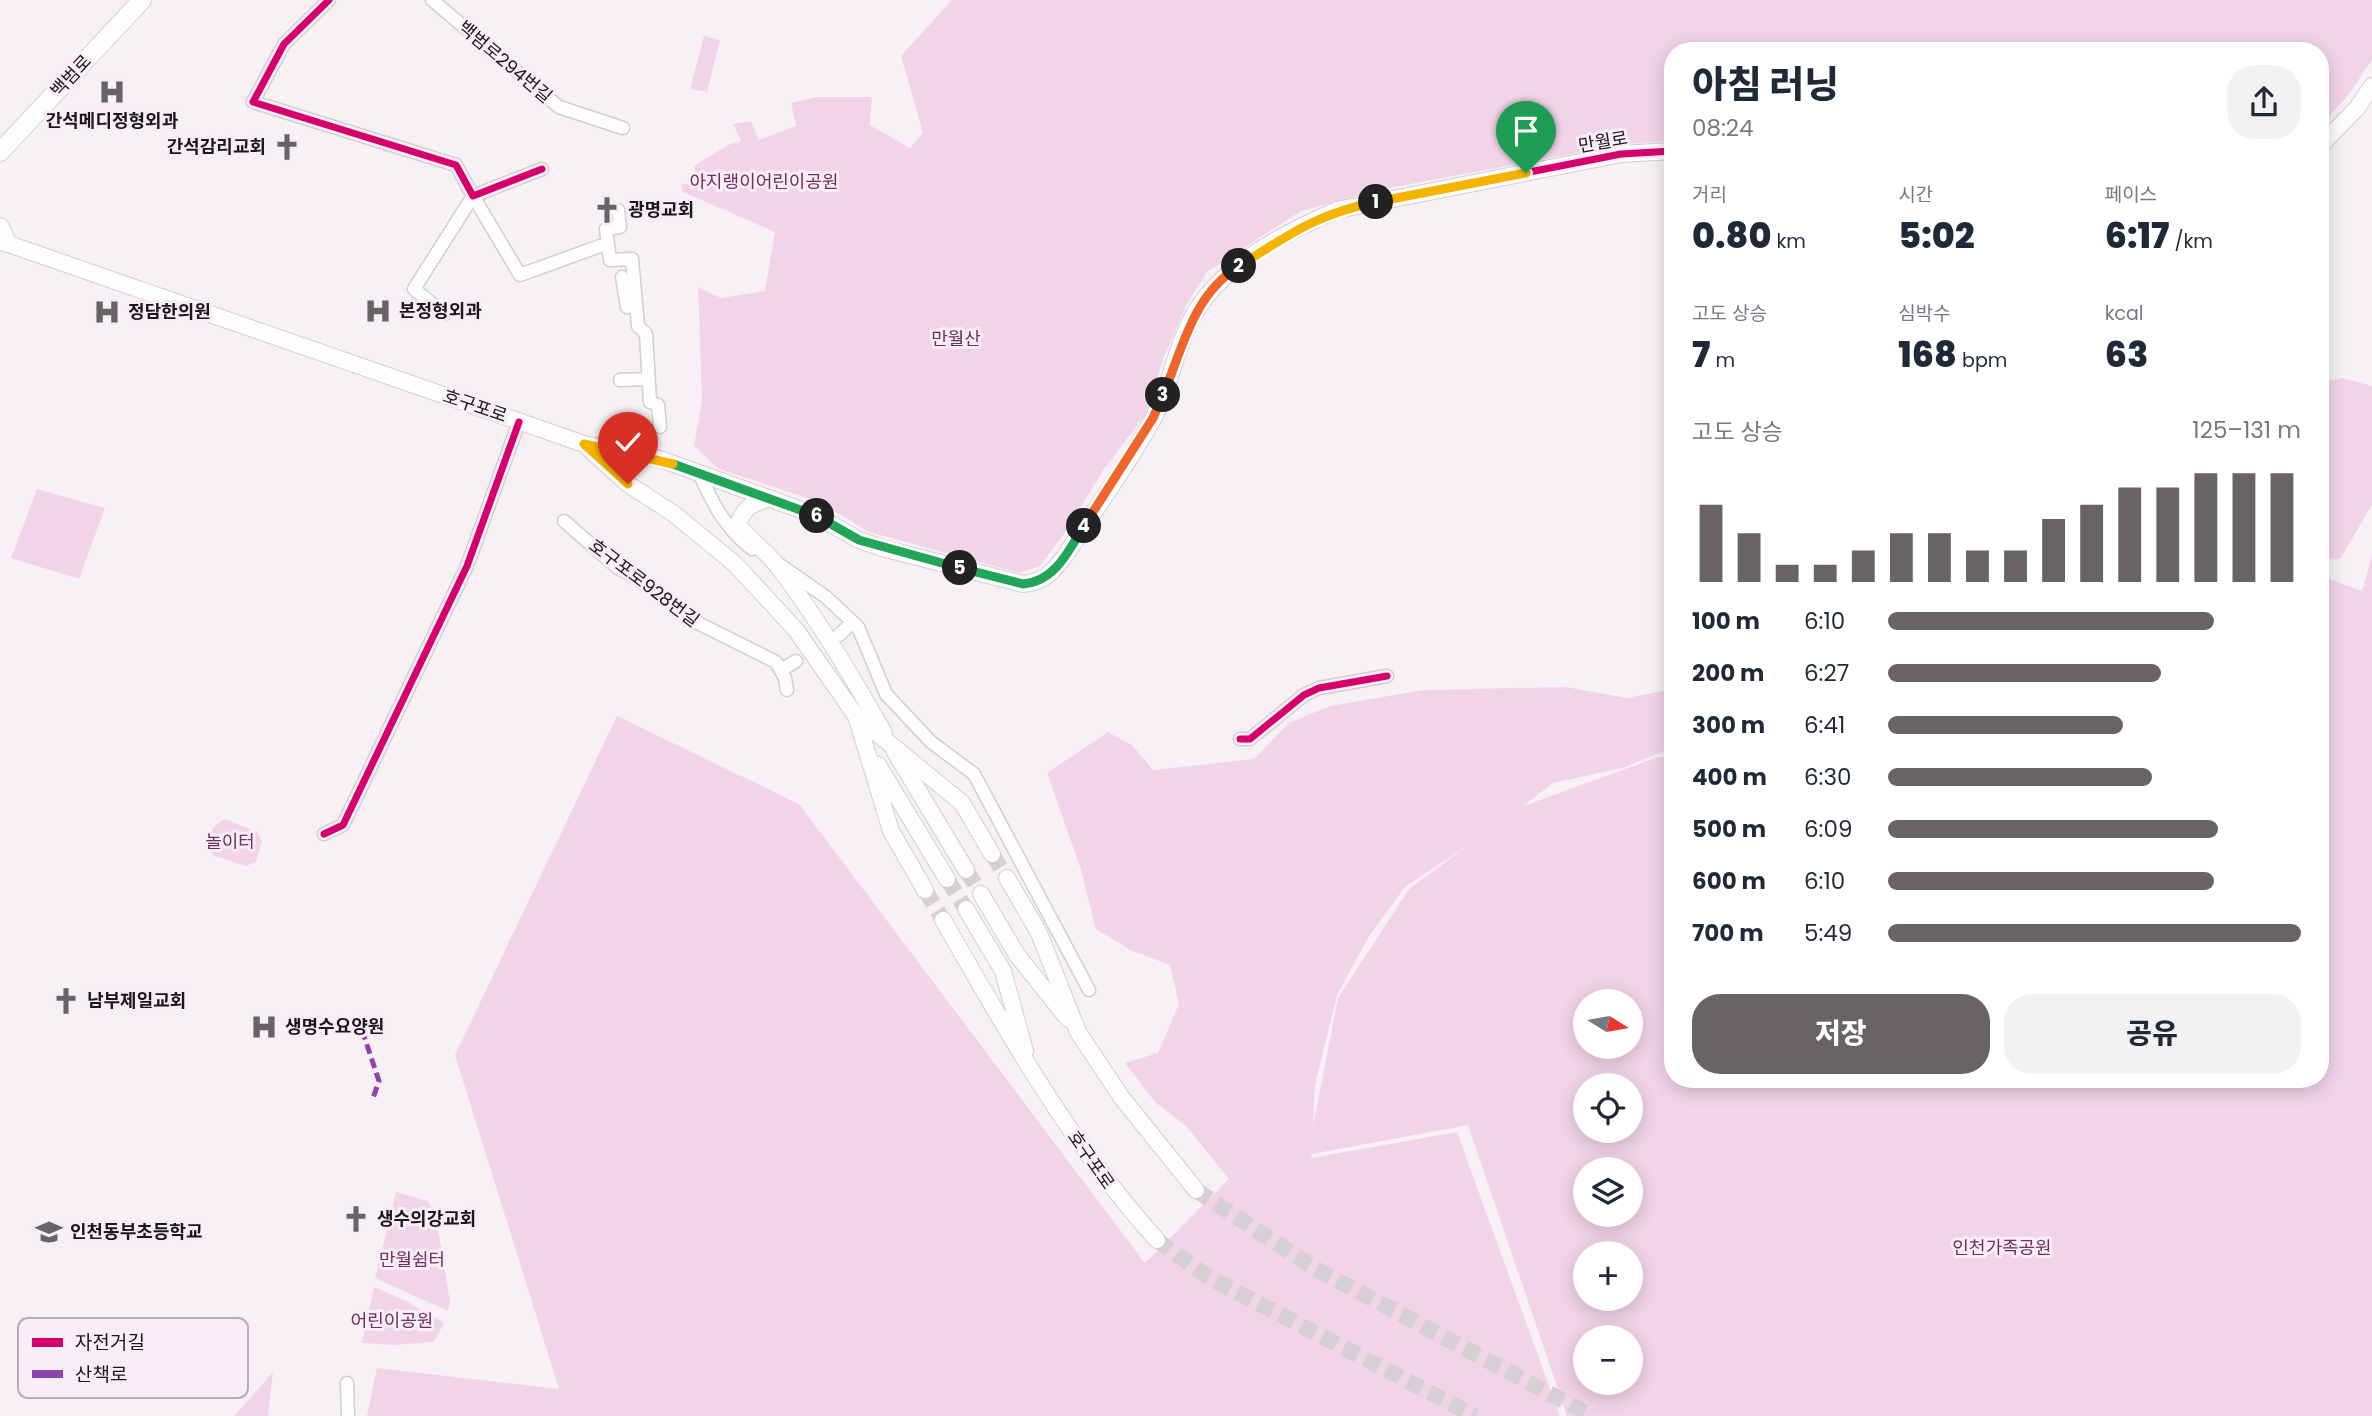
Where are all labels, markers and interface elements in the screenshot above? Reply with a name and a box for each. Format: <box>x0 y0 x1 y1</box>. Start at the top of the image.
street label: 백범로294번길 <box>453 15 558 108</box>
street label: 백범로 <box>45 49 97 102</box>
text: 아침 러닝 <box>1692 58 1839 111</box>
button: share <box>2227 65 2301 139</box>
hospital icon: 간석메디정형외과 <box>97 77 127 107</box>
pin <box>1496 101 1556 173</box>
place label: 간석메디정형외과 <box>46 108 179 133</box>
icon: arrive <box>1507 112 1545 150</box>
text: 08:24 <box>1692 112 1754 144</box>
street label: 만월로 <box>1576 125 1630 158</box>
church icon: 간석감리교회 <box>272 132 302 162</box>
place label: 간석감리교회 <box>167 134 266 159</box>
park label: 아지랭이어린이공원 <box>689 169 839 194</box>
text: 거리 <box>1692 181 1727 208</box>
text: 시간 <box>1898 181 1933 208</box>
text: 페이스 <box>2105 181 2157 208</box>
pin: 1 <box>1358 184 1394 220</box>
text: 1 <box>1372 188 1379 215</box>
church icon: 광명교회 <box>592 195 622 225</box>
place label: 광명교회 <box>628 197 694 222</box>
text: 0.80 <box>1692 211 1771 260</box>
text: 5:02 <box>1898 211 1975 260</box>
text: 6:17 <box>2105 211 2169 260</box>
text: km <box>1771 228 1806 255</box>
text: /km <box>2169 228 2213 255</box>
pin: 2 <box>1222 248 1256 284</box>
text: 2 <box>1233 252 1244 279</box>
hospital icon: 본정형외과 <box>363 296 393 326</box>
hospital icon: 정담한의원 <box>92 297 122 327</box>
place label: 본정형외과 <box>399 298 482 323</box>
place label: 정담한의원 <box>128 299 211 324</box>
text: 고도 상승 <box>1692 300 1767 327</box>
text: 심박수 <box>1898 300 1951 327</box>
text: kcal <box>2105 300 2144 327</box>
park label: 만월산 <box>931 326 981 351</box>
text: 7 <box>1692 330 1710 379</box>
text: 168 <box>1898 330 1957 379</box>
text: 63 <box>2105 330 2148 379</box>
text: m <box>1710 347 1735 374</box>
text: bpm <box>1957 347 2007 374</box>
pin: 3 <box>1146 378 1180 412</box>
text: 3 <box>1157 381 1168 408</box>
street label: 호구포로 <box>440 383 511 428</box>
pin <box>598 412 658 484</box>
text: 125–131 m <box>2192 414 2301 446</box>
text: 고도 상승 <box>1692 416 1783 448</box>
icon: check <box>609 423 647 461</box>
pin: 6 <box>800 498 834 534</box>
text: 6 <box>810 502 823 529</box>
pin: 4 <box>1066 508 1102 544</box>
text: 4 <box>1077 512 1090 539</box>
street label: 호구포로928번길 <box>584 533 705 632</box>
pin: 5 <box>942 550 978 586</box>
text: 5 <box>953 554 966 581</box>
text: 100 m <box>1692 605 1760 637</box>
text: 6:10 <box>1804 605 1845 637</box>
text: 200 m <box>1692 657 1764 689</box>
text: 6:27 <box>1804 657 1849 689</box>
text: 300 m <box>1692 709 1765 741</box>
text: 6:41 <box>1804 709 1845 741</box>
text: 400 m <box>1692 761 1767 793</box>
text: 6:30 <box>1804 761 1852 793</box>
text: 500 m <box>1692 813 1766 845</box>
text: 6:09 <box>1804 813 1852 845</box>
park label: 놀이터 <box>205 829 255 854</box>
text: 600 m <box>1692 865 1766 897</box>
text: 6:10 <box>1804 865 1845 897</box>
text: 700 m <box>1692 917 1764 949</box>
text: 5:49 <box>1804 917 1852 949</box>
church icon: 남부제일교회 <box>51 986 81 1016</box>
place label: 남부제일교회 <box>87 988 186 1013</box>
north arrow <box>1573 989 1643 1059</box>
map controls <box>1573 989 1643 1395</box>
button: 저장 <box>1692 994 1990 1074</box>
button: 공유 <box>2004 994 2301 1074</box>
hospital icon: 생명수요양원 <box>249 1012 279 1042</box>
place label: 생명수요양원 <box>285 1014 384 1039</box>
button: locate <box>1573 1073 1643 1143</box>
street label: 호구포로 <box>1062 1125 1121 1194</box>
button: layers <box>1573 1157 1643 1227</box>
church icon: 생수의강교회 <box>341 1204 371 1234</box>
place label: 생수의강교회 <box>377 1206 476 1231</box>
school or university icon: 인천동부초등학교 <box>34 1217 64 1247</box>
place label: 인천동부초등학교 <box>70 1219 202 1244</box>
park label: 인천가족공원 <box>1952 1235 2052 1260</box>
button: + <box>1573 1241 1643 1311</box>
park label: 만월쉼터 <box>379 1247 445 1272</box>
park label: 어린이공원 <box>351 1308 433 1333</box>
legend <box>18 1318 248 1398</box>
button: − <box>1573 1325 1643 1395</box>
text: 자전거길 <box>75 1329 145 1356</box>
text: 산책로 <box>75 1361 127 1388</box>

